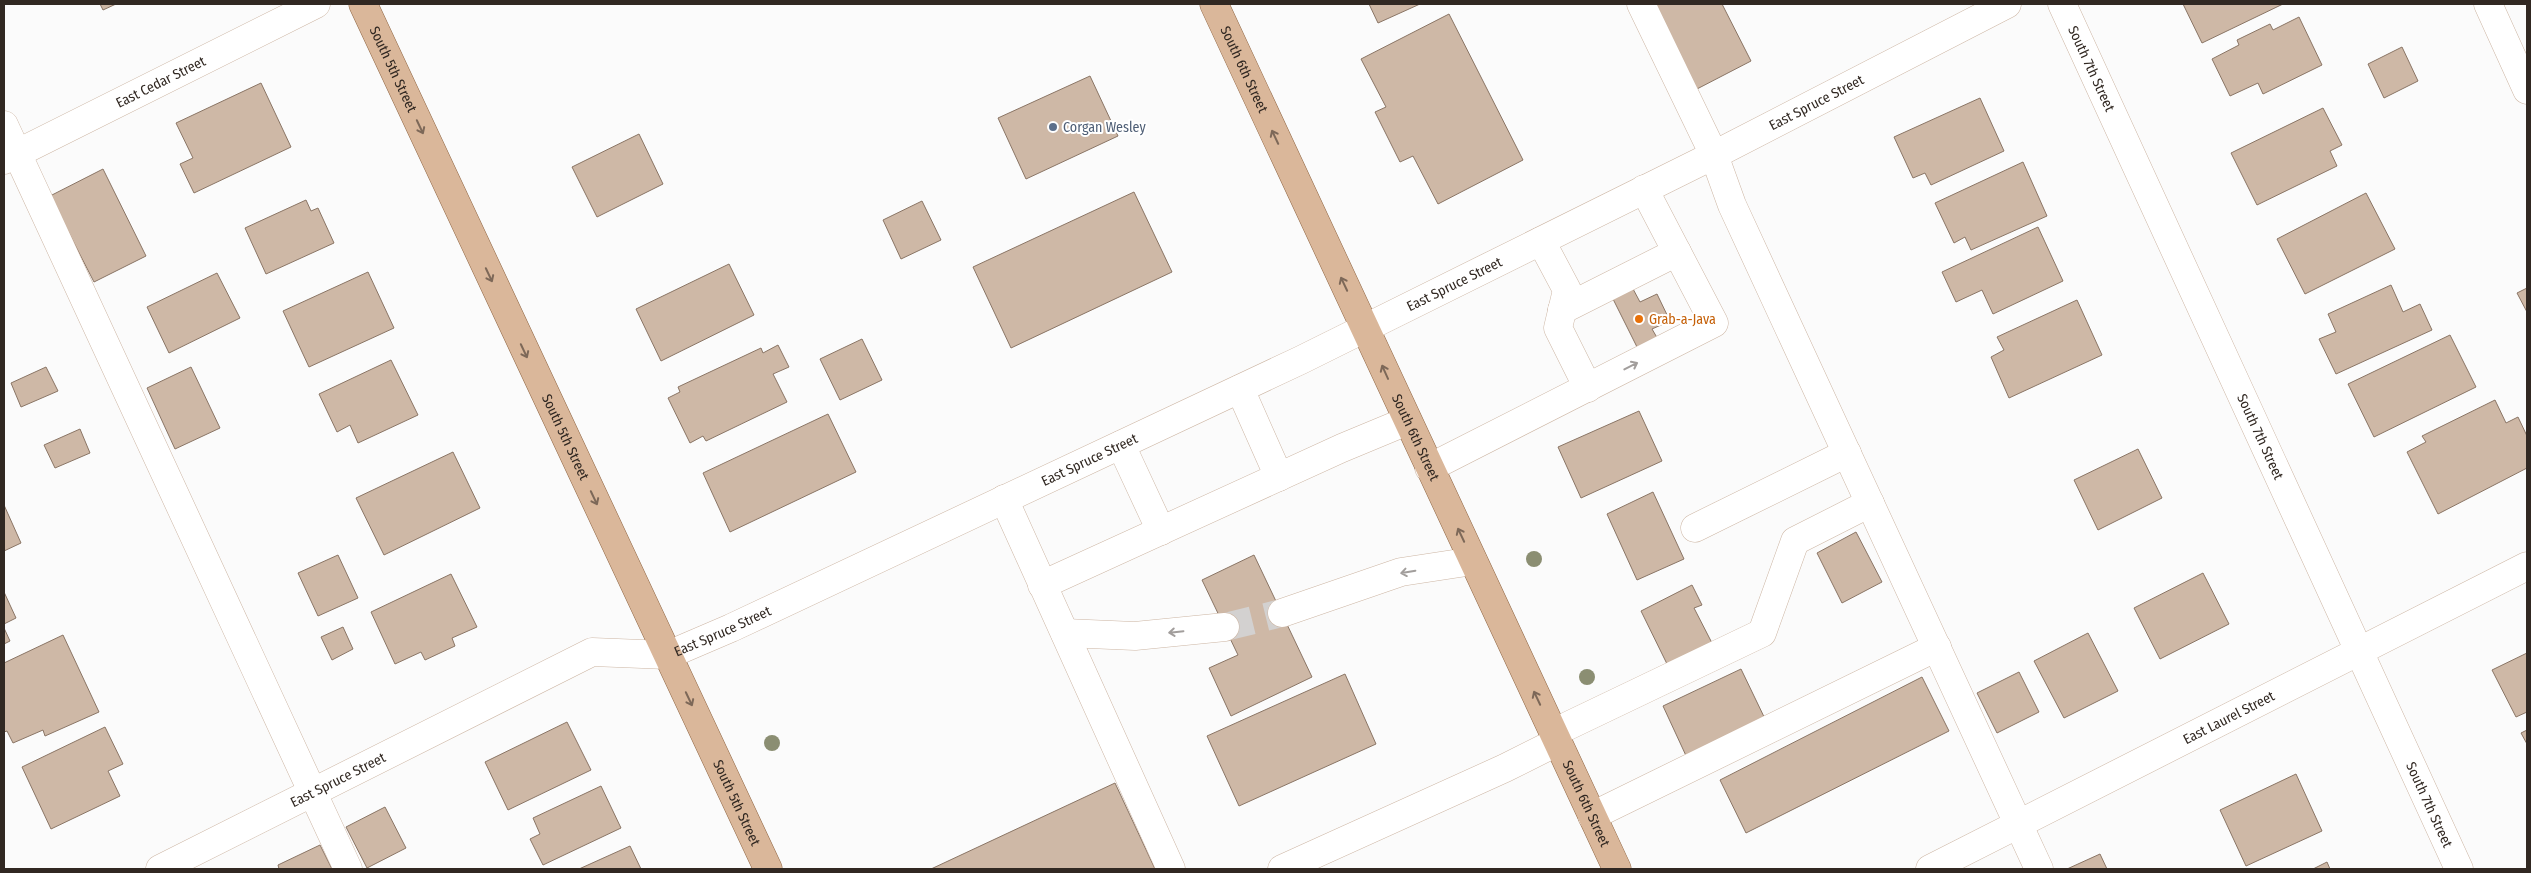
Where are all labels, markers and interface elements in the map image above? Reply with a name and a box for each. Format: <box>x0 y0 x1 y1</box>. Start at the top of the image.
street label: South 6th Street <box>1216 23 1272 116</box>
street label: South 7th Street <box>2064 23 2118 115</box>
street label: South 5th Street <box>366 24 421 116</box>
street label: East Cedar Street <box>113 53 209 112</box>
street label: East Spruce Street <box>1766 71 1867 134</box>
place label: Corgan Wesley <box>1063 119 1146 136</box>
one-way arrow <box>416 120 426 135</box>
marker: Corgan Wesley <box>1047 121 1059 133</box>
one-way arrow <box>1270 130 1280 145</box>
street label: East Spruce Street <box>1404 253 1505 315</box>
one-way arrow <box>484 267 494 282</box>
one-way arrow <box>1339 277 1349 292</box>
place label: Grab-a-Java <box>1649 311 1716 328</box>
marker: Grab-a-Java <box>1633 313 1645 325</box>
one-way arrow <box>520 343 530 358</box>
one-way arrow <box>1623 361 1638 370</box>
one-way arrow <box>1380 365 1389 380</box>
street label: South 5th Street <box>538 391 593 483</box>
street label: South 6th Street <box>1388 391 1443 484</box>
street label: South 7th Street <box>2233 391 2287 483</box>
street label: East Spruce Street <box>1039 430 1141 490</box>
one-way arrow <box>589 490 599 505</box>
one-way arrow <box>1456 528 1465 543</box>
one-way arrow <box>1400 567 1416 577</box>
street label: East Spruce Street <box>672 602 774 660</box>
one-way arrow <box>1168 627 1184 637</box>
street label: East Laurel Street <box>2180 687 2278 748</box>
one-way arrow <box>684 691 694 706</box>
one-way arrow <box>1532 691 1541 706</box>
street label: East Spruce Street <box>288 749 389 811</box>
street label: South 5th Street <box>709 757 764 849</box>
street label: South 6th Street <box>1559 758 1614 850</box>
street label: South 7th Street <box>2402 759 2456 851</box>

